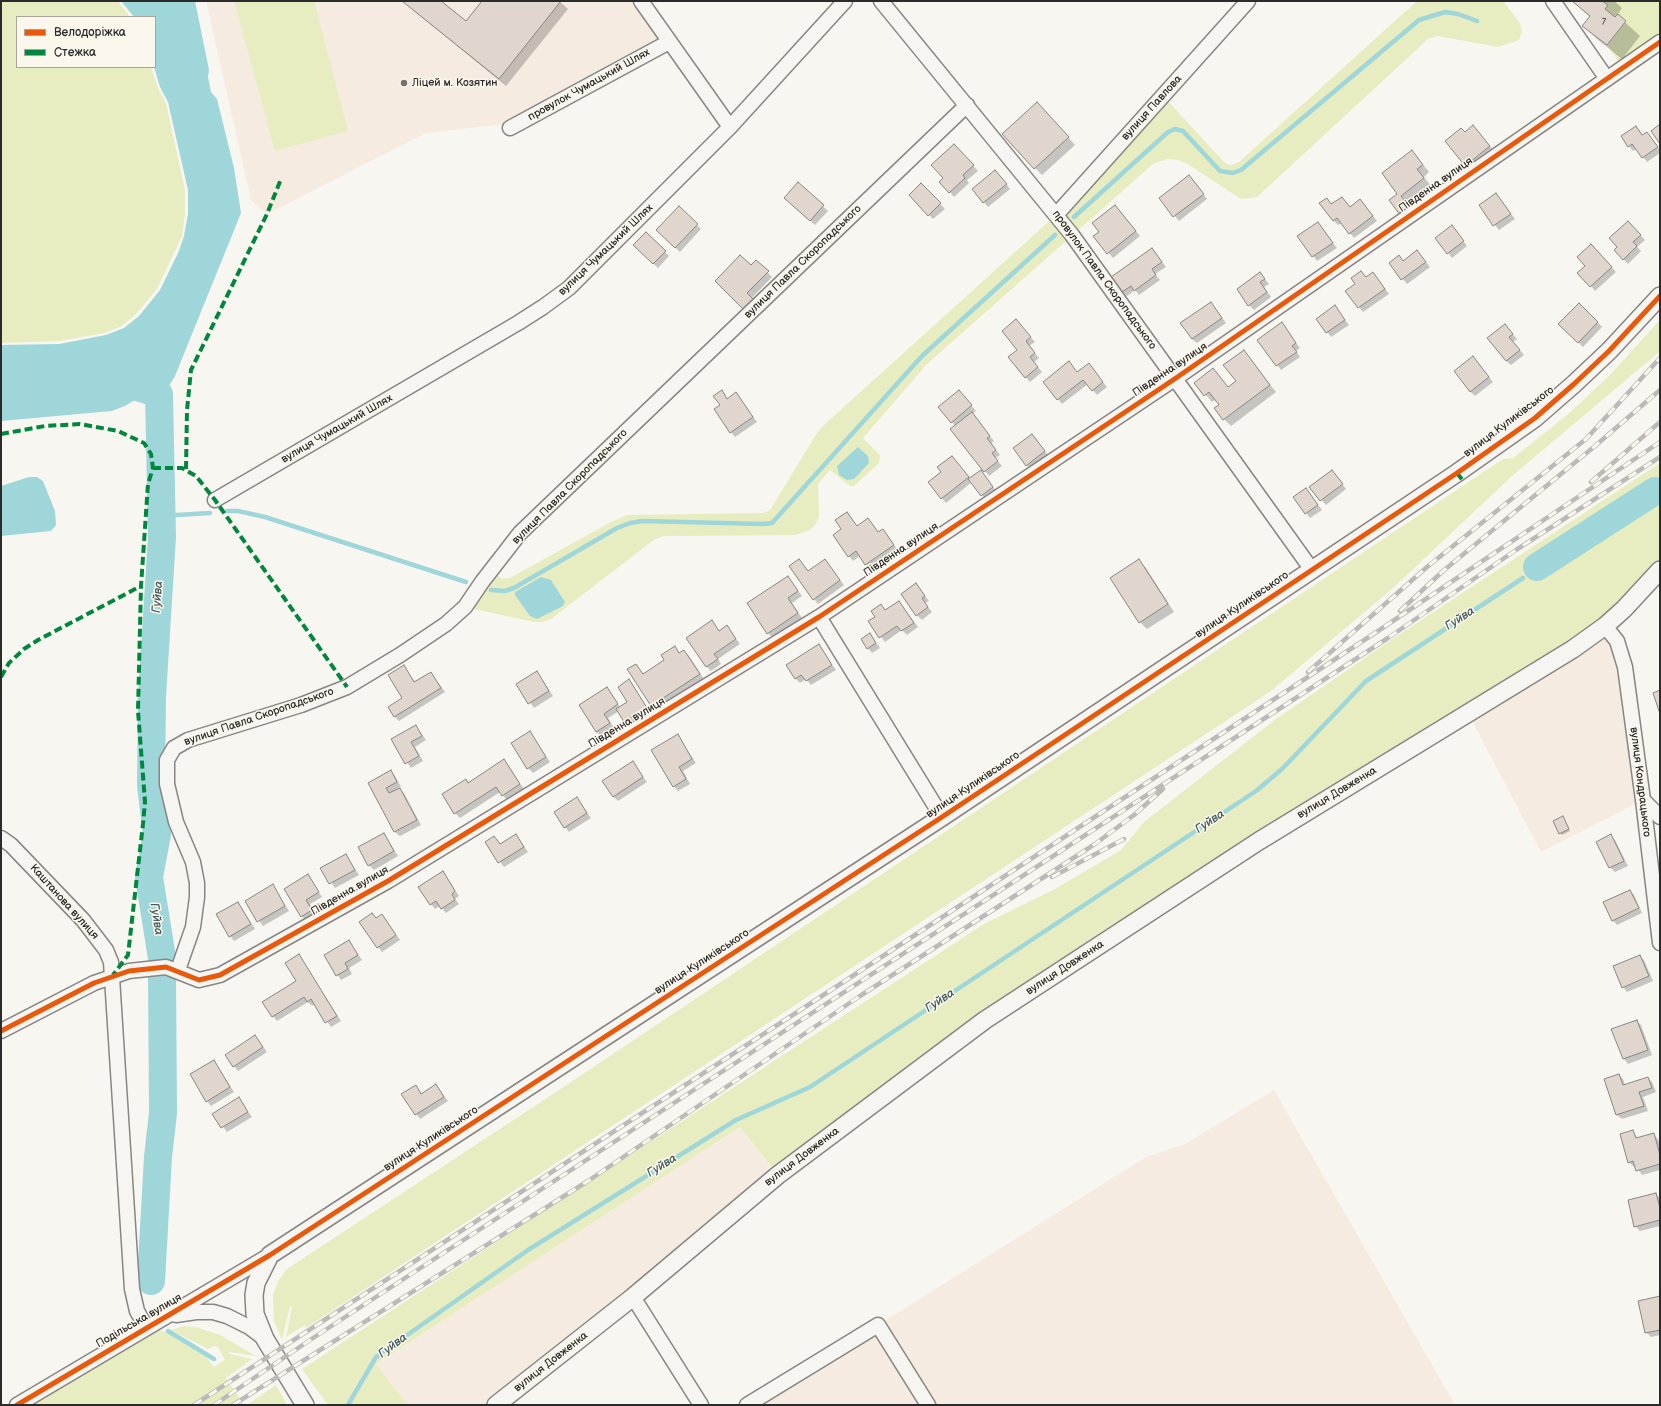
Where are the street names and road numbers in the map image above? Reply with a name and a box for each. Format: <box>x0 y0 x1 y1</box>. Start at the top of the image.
street label: провулок Чумацький Шлях <box>526 46 652 124</box>
street label: вулиця Павлова <box>1119 73 1185 143</box>
street label: Південна вулиця <box>1396 155 1476 215</box>
street label: вулиця Чумацький Шлях <box>556 201 656 299</box>
street label: вулиця Павла Скоропадського <box>742 203 864 321</box>
street label: провулок Павла Скоропадського <box>1049 208 1159 352</box>
street label: Південна вулиця <box>1130 340 1210 400</box>
street label: вулиця Куликівського <box>1461 384 1557 460</box>
street label: вулиця Чумацький Шлях <box>279 392 395 466</box>
street label: вулиця Павла Скоропадського <box>510 427 630 547</box>
street label: Південна вулиця <box>861 520 941 580</box>
street label: вулиця Куликівського <box>1193 569 1291 641</box>
street label: вулиця Павла Скоропадського <box>182 685 336 749</box>
street label: Південна вулиця <box>586 695 668 751</box>
street label: вулиця Кондрацького <box>1627 726 1653 838</box>
street label: вулиця Куликівського <box>924 749 1022 821</box>
street label: вулиця Довженка <box>1295 764 1379 822</box>
street label: Каштанова вулиця <box>27 862 101 942</box>
street label: Південна вулиця <box>309 863 391 919</box>
street label: вулиця Куликівського <box>652 927 752 997</box>
street label: вулиця Довженка <box>1024 938 1106 998</box>
street label: вулиця Куликівського <box>381 1104 481 1174</box>
street label: вулиця Довженка <box>762 1125 842 1189</box>
street label: Подільська вулиця <box>94 1291 184 1351</box>
street label: вулиця Довженка <box>511 1329 591 1395</box>

